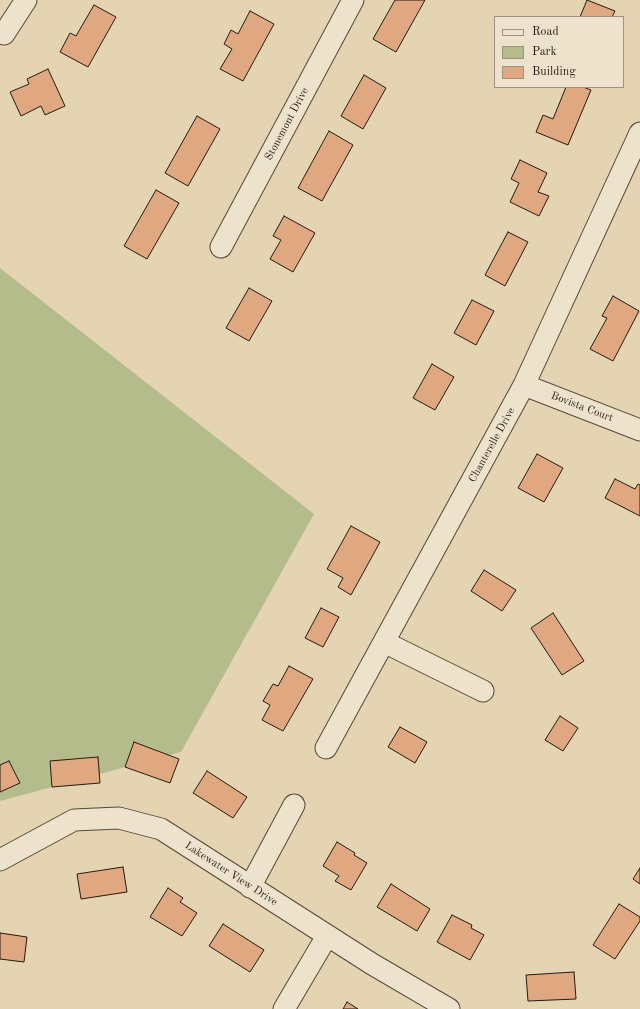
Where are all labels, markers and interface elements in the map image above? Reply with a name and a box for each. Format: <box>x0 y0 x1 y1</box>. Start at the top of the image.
legend <box>494 16 624 88</box>
text: Road <box>532 26 559 38</box>
text: Park <box>532 46 557 58</box>
text: Building <box>532 66 576 78</box>
street label: Stonemont Drive <box>262 85 312 163</box>
street label: Bovista Court <box>549 389 615 425</box>
street label: Chanterelle Drive <box>466 405 518 485</box>
street label: Lakewater View Drive <box>182 839 280 909</box>

